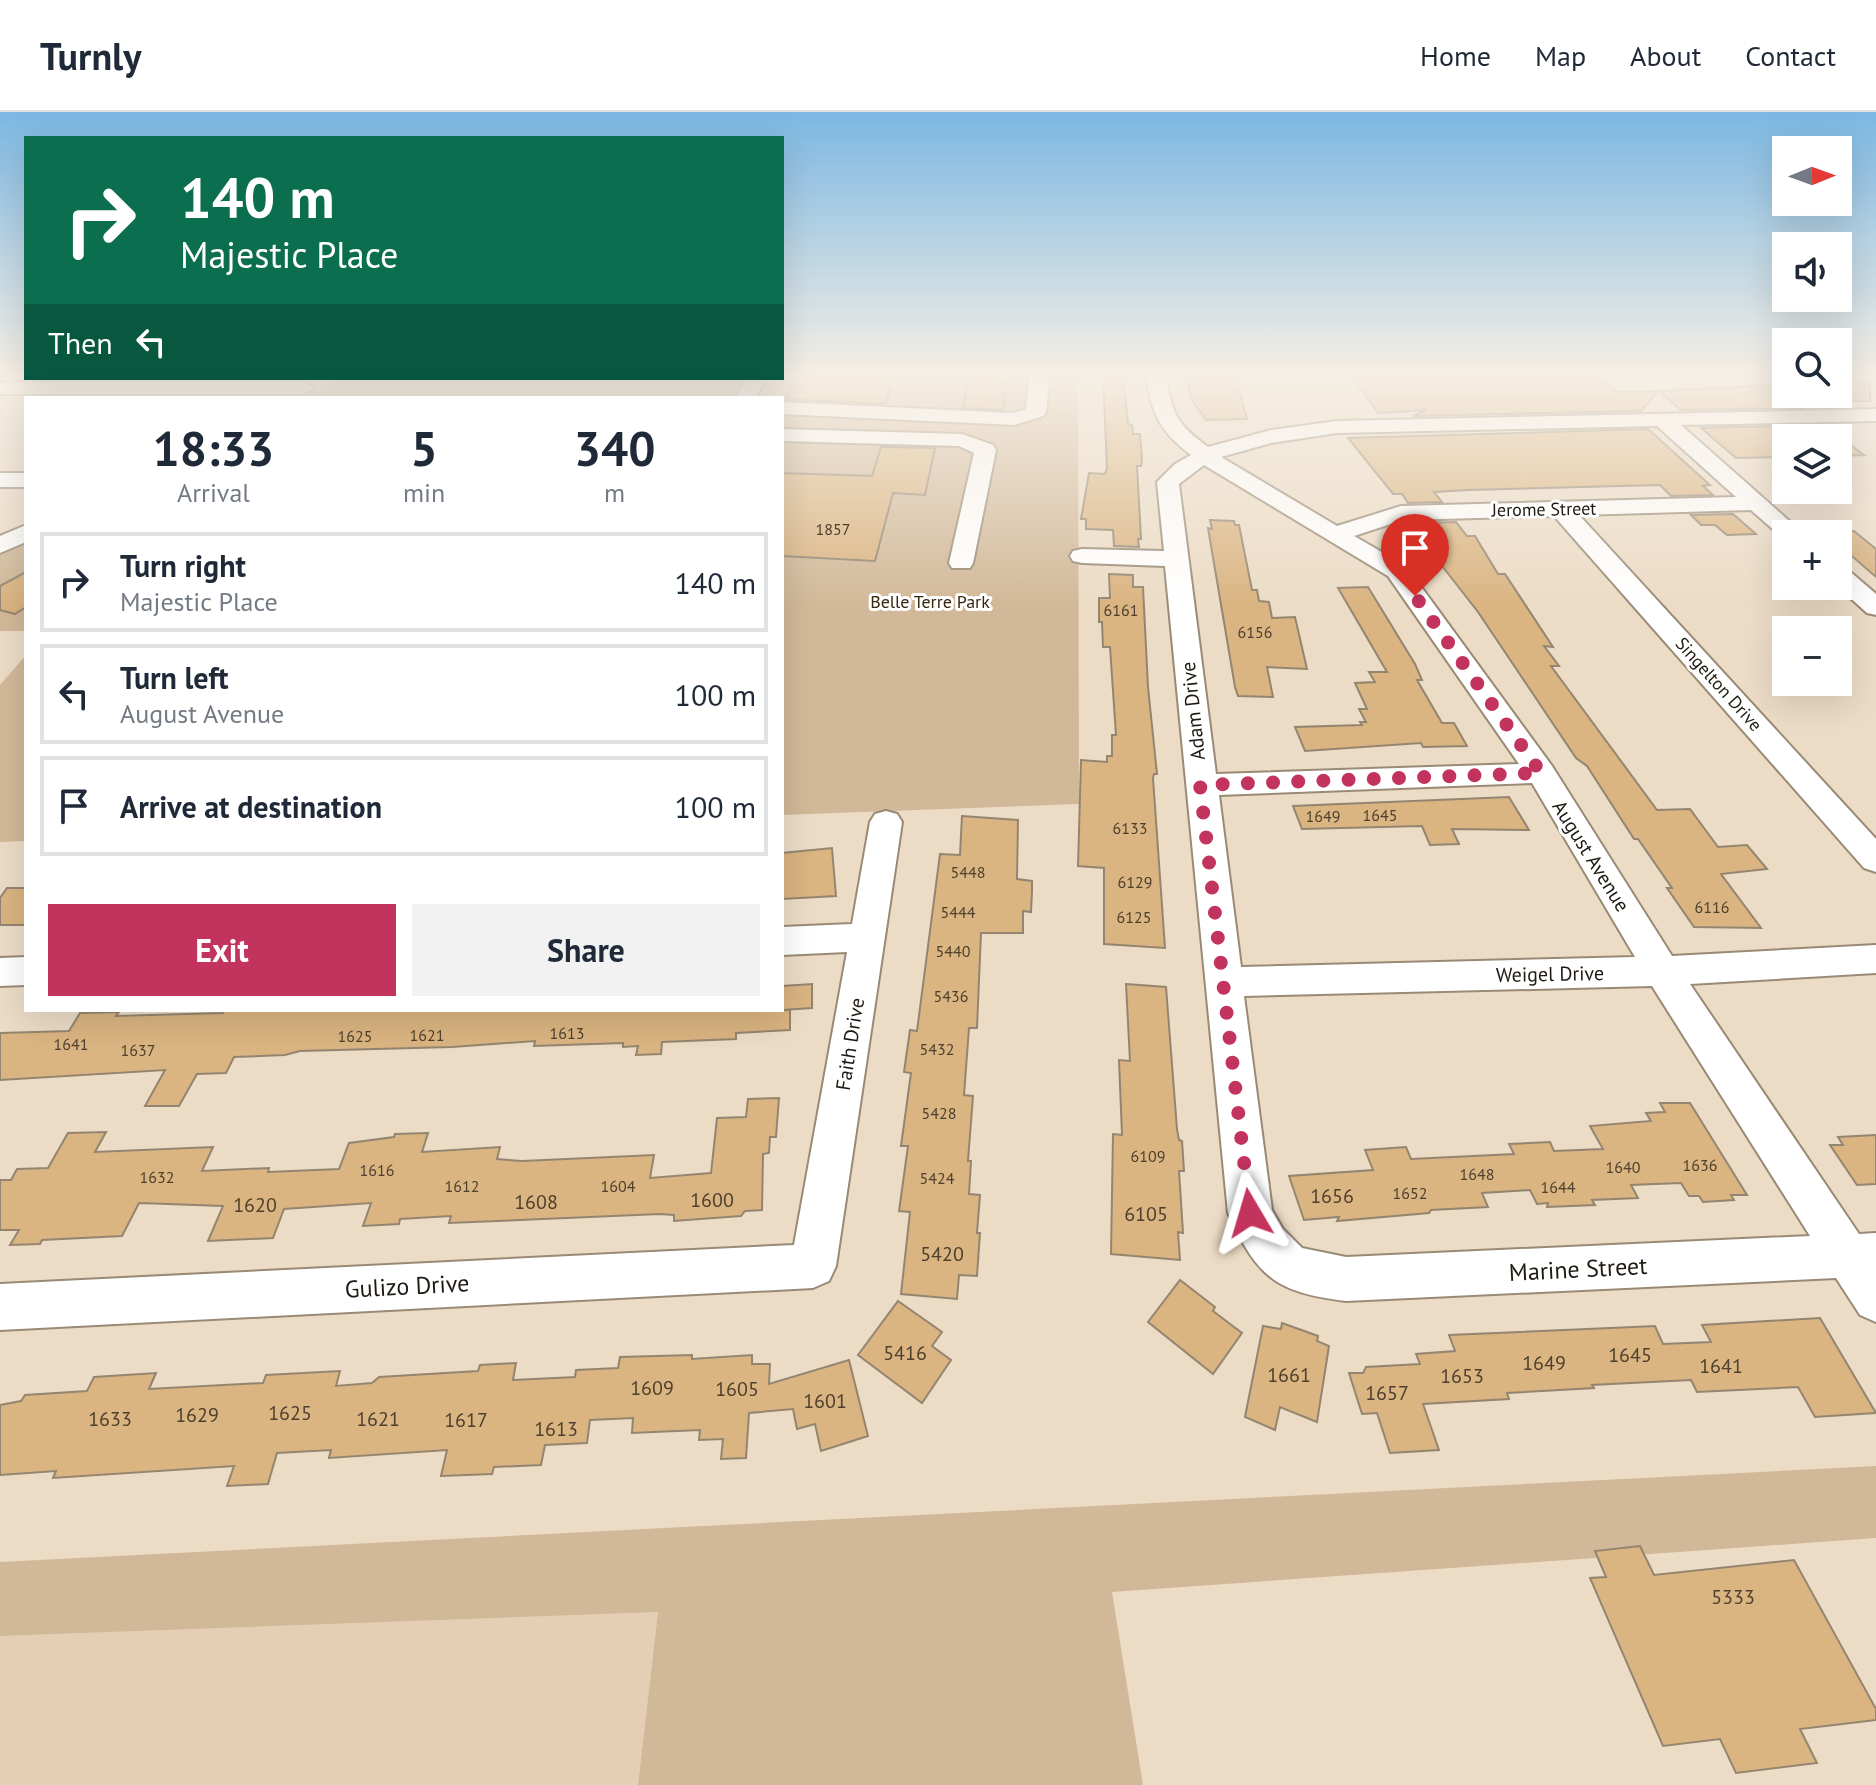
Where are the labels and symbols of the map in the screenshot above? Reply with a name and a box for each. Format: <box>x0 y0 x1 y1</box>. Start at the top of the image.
north arrow <box>1772 136 1852 216</box>
street label: Jerome Street <box>1490 497 1597 521</box>
pin <box>1381 514 1449 596</box>
house number: 1857 <box>816 519 850 539</box>
park label: Belle Terre Park <box>870 590 990 613</box>
house number: 6161 <box>1104 600 1138 620</box>
house number: 6156 <box>1238 622 1272 642</box>
street label: Singelton Drive <box>1671 632 1767 736</box>
street label: Adam Drive <box>1175 661 1211 761</box>
street label: August Avenue <box>1546 796 1636 916</box>
house number: 1645 <box>1363 805 1397 825</box>
house number: 1649 <box>1306 806 1340 826</box>
house number: 6133 <box>1113 818 1147 838</box>
house number: 5448 <box>951 862 985 882</box>
house number: 6129 <box>1118 872 1152 892</box>
house number: 6116 <box>1695 897 1729 917</box>
house number: 5444 <box>941 902 976 922</box>
house number: 6125 <box>1117 907 1151 927</box>
house number: 5440 <box>936 941 971 961</box>
street label: Weigel Drive <box>1496 960 1604 988</box>
house number: 5436 <box>934 986 968 1006</box>
street label: Faith Drive <box>830 996 870 1092</box>
house number: 1613 <box>550 1023 584 1043</box>
house number: 1621 <box>410 1025 444 1045</box>
house number: 1625 <box>338 1026 372 1046</box>
house number: 1641 <box>54 1034 88 1054</box>
house number: 5432 <box>920 1039 954 1059</box>
house number: 1637 <box>121 1040 155 1060</box>
house number: 5428 <box>922 1103 956 1123</box>
house number: 6109 <box>1131 1146 1165 1166</box>
house number: 1636 <box>1683 1155 1717 1175</box>
house number: 1640 <box>1606 1157 1641 1177</box>
house number: 1616 <box>360 1160 394 1180</box>
house number: 1648 <box>1460 1164 1494 1184</box>
house number: 1632 <box>140 1167 174 1187</box>
house number: 5424 <box>920 1168 955 1188</box>
position arrow <box>1208 1171 1292 1255</box>
house number: 1612 <box>445 1176 479 1196</box>
house number: 1604 <box>601 1176 636 1196</box>
house number: 1644 <box>1541 1177 1576 1197</box>
house number: 1656 <box>1310 1183 1354 1209</box>
house number: 1652 <box>1393 1183 1427 1203</box>
house number: 1600 <box>690 1187 734 1213</box>
house number: 1608 <box>514 1189 558 1215</box>
house number: 1620 <box>233 1192 277 1218</box>
house number: 6105 <box>1124 1201 1168 1227</box>
house number: 5420 <box>920 1241 964 1267</box>
street label: Marine Street <box>1508 1250 1648 1288</box>
street label: Gulizo Drive <box>344 1267 470 1305</box>
house number: 5416 <box>883 1340 927 1366</box>
house number: 1645 <box>1608 1342 1652 1368</box>
house number: 1649 <box>1522 1350 1566 1376</box>
house number: 1641 <box>1699 1353 1743 1379</box>
house number: 1661 <box>1267 1362 1311 1388</box>
house number: 1653 <box>1440 1363 1484 1389</box>
house number: 1609 <box>630 1375 674 1401</box>
house number: 1605 <box>715 1376 759 1402</box>
house number: 1657 <box>1365 1380 1409 1406</box>
house number: 1601 <box>803 1388 847 1414</box>
house number: 1625 <box>268 1400 312 1426</box>
house number: 1629 <box>175 1402 219 1428</box>
house number: 1633 <box>88 1406 132 1432</box>
house number: 1621 <box>356 1406 400 1432</box>
house number: 1617 <box>444 1407 488 1433</box>
house number: 1613 <box>534 1416 578 1442</box>
house number: 5333 <box>1711 1584 1755 1610</box>

